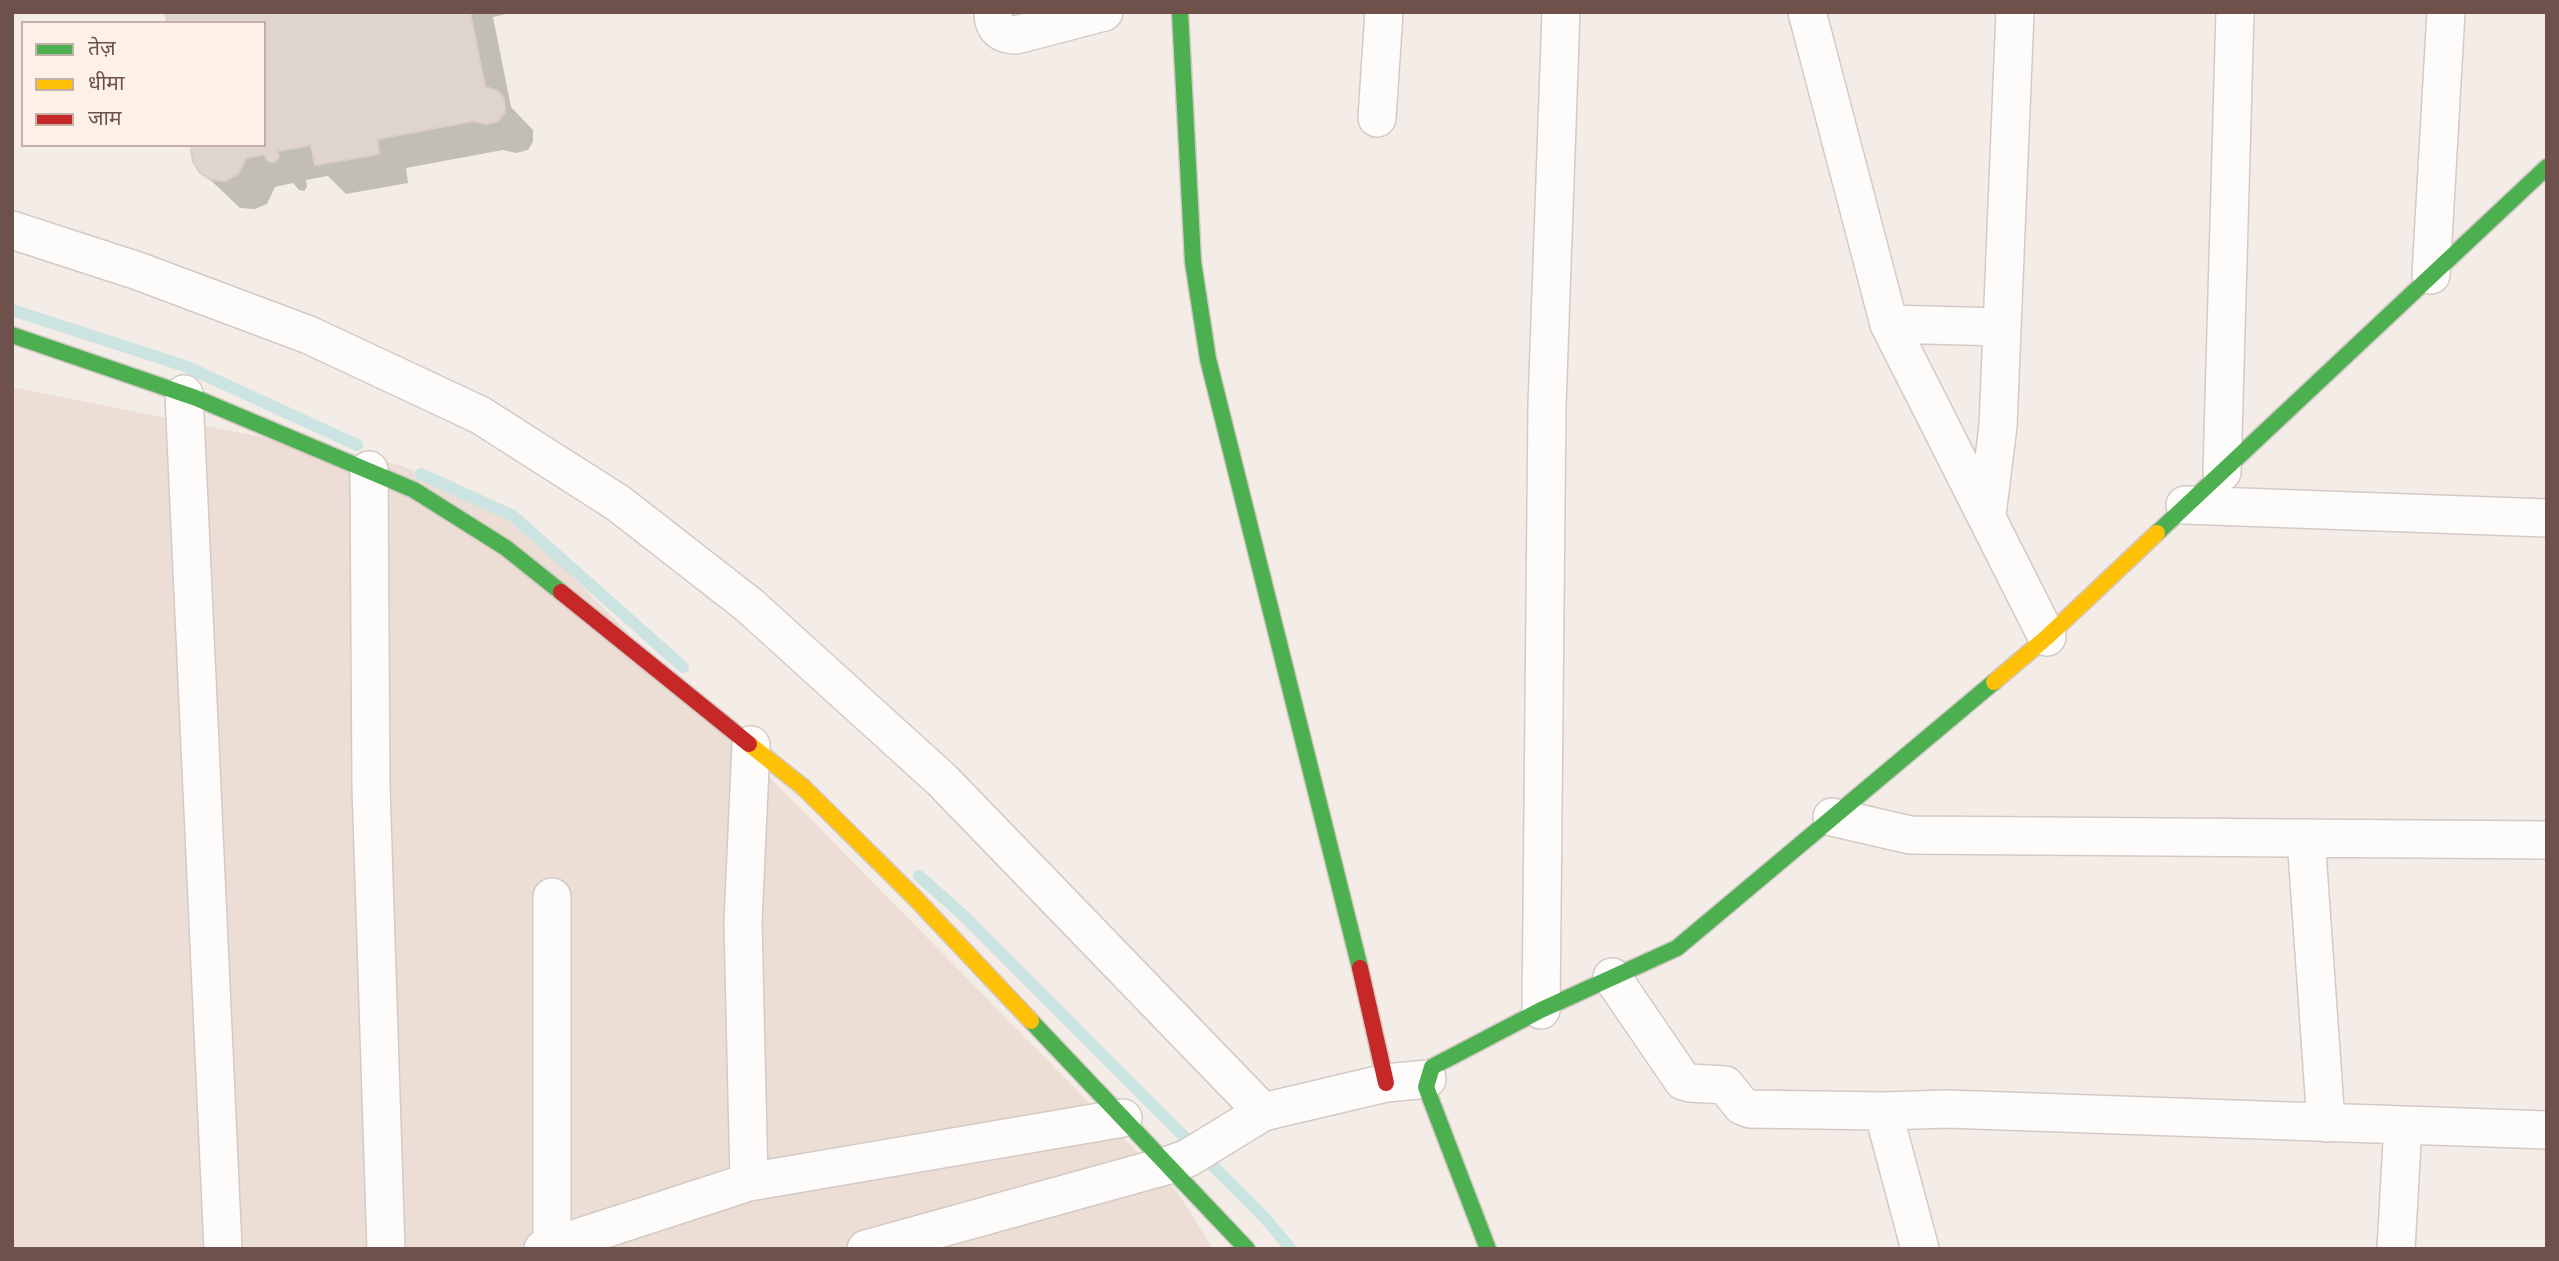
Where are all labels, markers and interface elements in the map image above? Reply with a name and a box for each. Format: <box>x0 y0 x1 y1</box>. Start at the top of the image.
legend <box>21 21 266 147</box>
text: तेज़ <box>88 36 116 61</box>
text: धीमा <box>88 71 124 96</box>
text: जाम <box>88 106 122 131</box>

